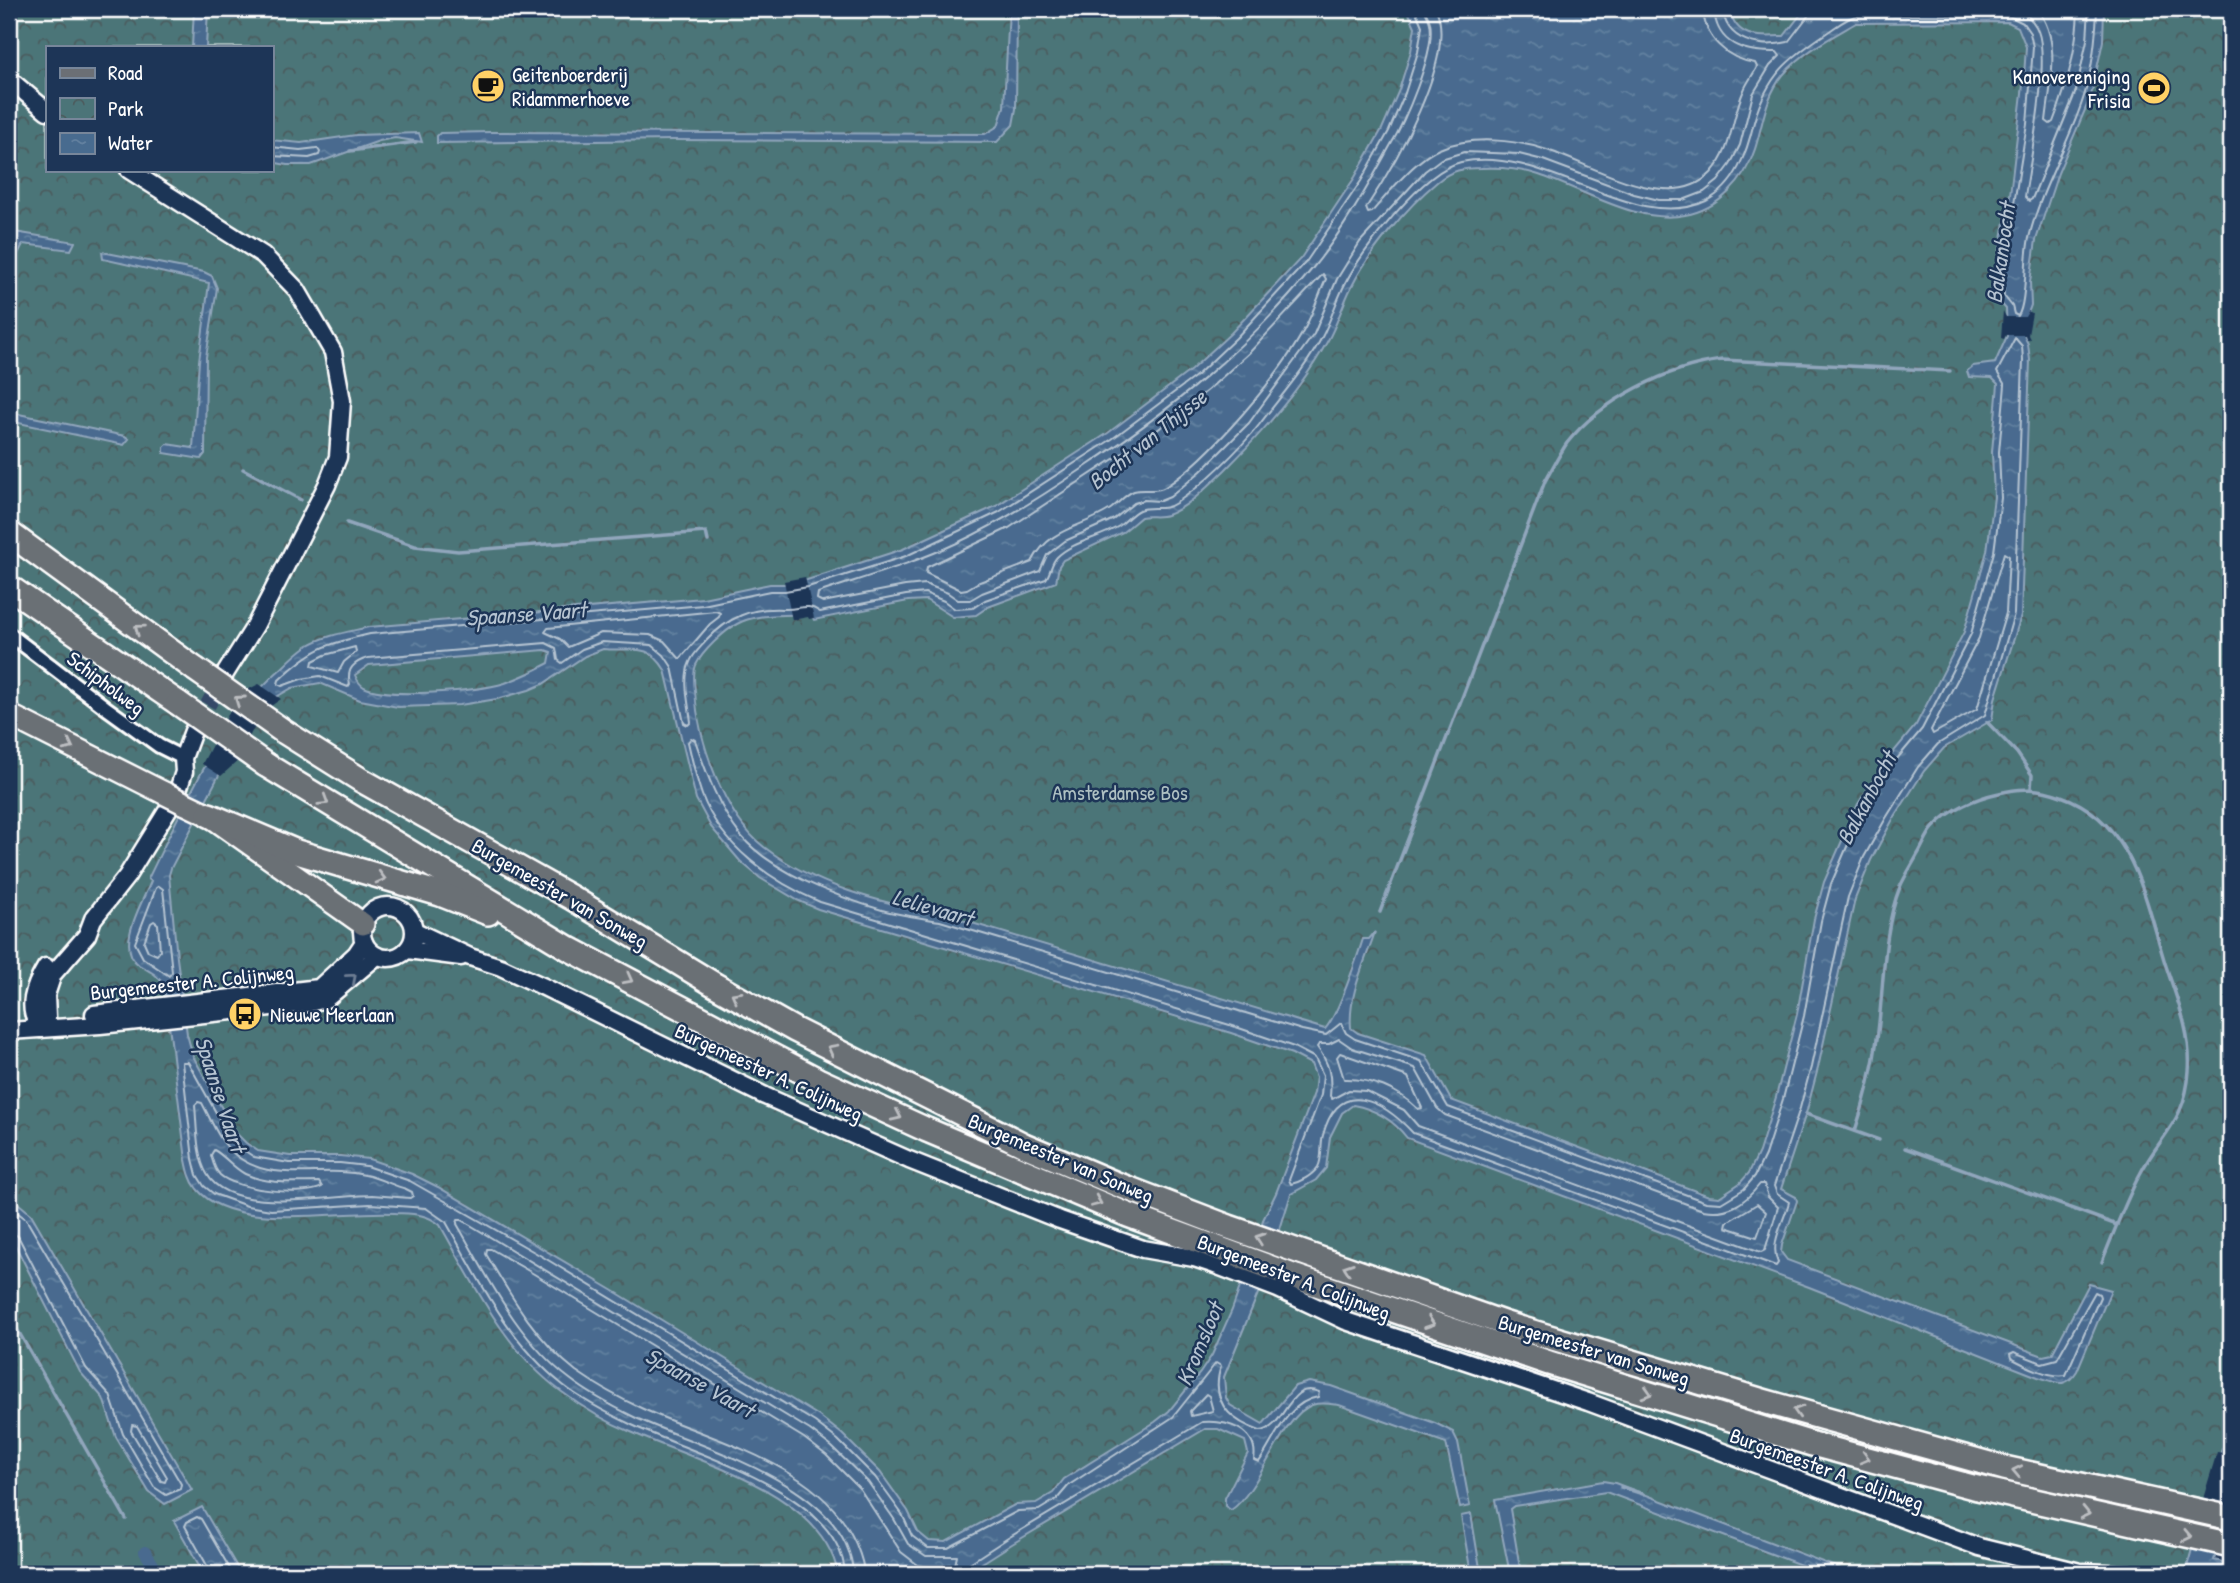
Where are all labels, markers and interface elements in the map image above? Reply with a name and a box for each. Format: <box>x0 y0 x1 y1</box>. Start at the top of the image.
legend <box>46 46 273 172</box>
text: Road <box>108 58 142 87</box>
place label: Geitenboerderij Ridammerhoeve <box>512 60 630 113</box>
place label: Kanovereniging Frisia <box>2013 62 2130 115</box>
cafe icon: Geitenboerderij Ridammerhoeve <box>469 67 507 105</box>
sports icon: Kanovereniging Frisia <box>2135 69 2173 107</box>
text: Park <box>108 94 143 123</box>
text: Water <box>108 128 153 157</box>
water label: Balkanbocht <box>1978 198 2023 305</box>
water label: Bocht van Thijsse <box>1081 381 1214 497</box>
water label: Spaanse Vaart <box>465 593 590 634</box>
one-way arrow <box>134 625 147 638</box>
street label: Schipholweg <box>61 644 151 722</box>
one-way arrow <box>234 696 247 708</box>
one-way arrow <box>62 738 74 752</box>
water label: Balkanbocht <box>1829 743 1905 850</box>
park label: Amsterdamse Bos <box>1052 778 1188 807</box>
one-way arrow <box>316 792 329 805</box>
street label: Burgemeester van Sonweg <box>467 831 653 955</box>
one-way arrow <box>375 870 387 884</box>
water label: Lelievaart <box>889 881 980 934</box>
street label: Burgemeester A. Colijnweg <box>89 957 295 1007</box>
one-way arrow <box>621 971 634 985</box>
one-way arrow <box>344 974 357 986</box>
one-way arrow <box>730 991 743 1004</box>
bus stop icon: Nieuwe Meerlaan <box>226 995 264 1033</box>
place label: Nieuwe Meerlaan <box>270 1000 394 1029</box>
street label: Burgemeester A. Colijnweg <box>670 1016 868 1128</box>
water label: Spaanse Vaart <box>187 1032 255 1159</box>
one-way arrow <box>827 1044 839 1057</box>
street label: Burgemeester van Sonweg <box>964 1106 1158 1210</box>
one-way arrow <box>890 1108 902 1122</box>
one-way arrow <box>1091 1194 1103 1208</box>
street label: Burgemeester A. Colijnweg <box>1194 1227 1394 1327</box>
one-way arrow <box>1254 1232 1267 1246</box>
one-way arrow <box>1342 1262 1354 1276</box>
water label: Kromsloot <box>1168 1295 1232 1390</box>
street label: Burgemeester van Sonweg <box>1495 1307 1693 1393</box>
one-way arrow <box>1424 1315 1436 1329</box>
water label: Spaanse Vaart <box>640 1339 763 1427</box>
one-way arrow <box>1640 1385 1652 1400</box>
one-way arrow <box>1792 1405 1804 1419</box>
street label: Burgemeester A. Colijnweg <box>1726 1420 1928 1518</box>
one-way arrow <box>1858 1450 1870 1464</box>
one-way arrow <box>2011 1465 2023 1479</box>
one-way arrow <box>2079 1505 2091 1519</box>
one-way arrow <box>2181 1527 2193 1542</box>

